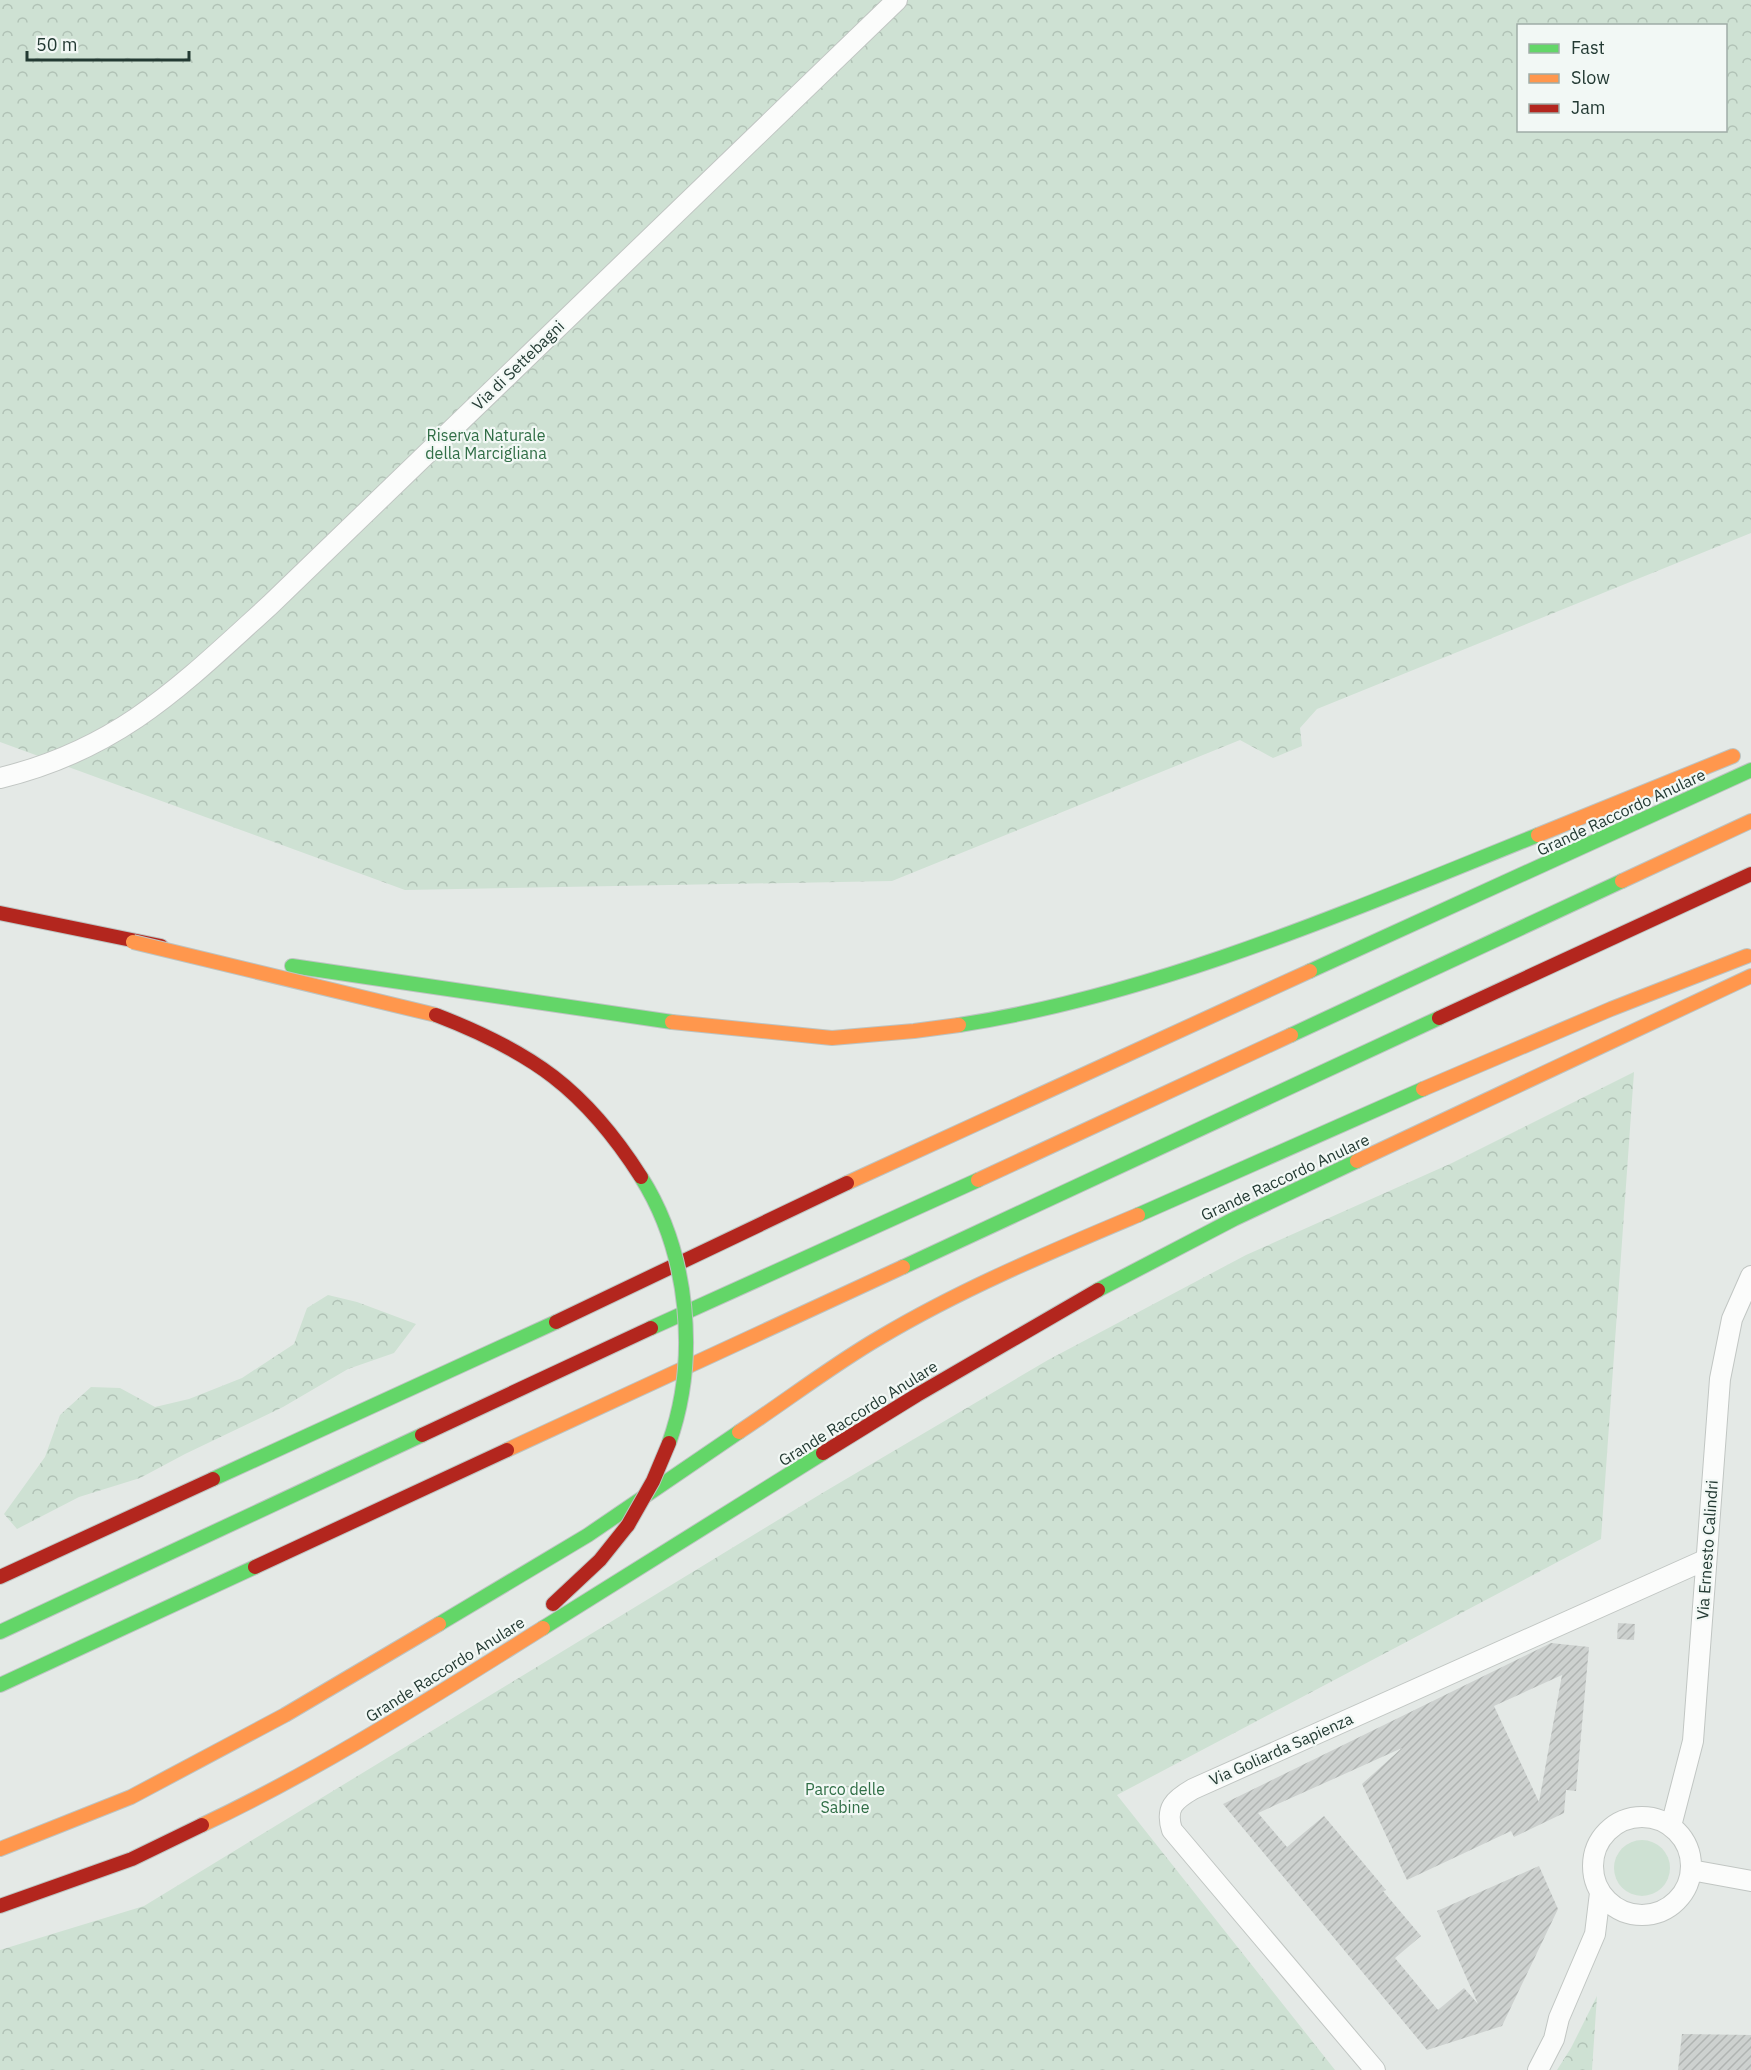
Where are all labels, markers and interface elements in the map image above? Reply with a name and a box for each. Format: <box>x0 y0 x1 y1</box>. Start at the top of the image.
scale bar <box>27 24 189 62</box>
legend <box>1517 24 1727 132</box>
text: 50 m <box>36 33 78 56</box>
text: Fast <box>1571 36 1605 59</box>
text: Slow <box>1571 66 1610 89</box>
text: Jam <box>1571 96 1606 119</box>
street label: Via di Settebagni <box>468 316 568 414</box>
park label: Riserva Naturale della Marcigliana <box>425 425 547 463</box>
street label: Grande Raccordo Anulare <box>1534 764 1709 860</box>
street label: Grande Raccordo Anulare <box>1198 1129 1373 1225</box>
street label: Grande Raccordo Anulare <box>775 1356 941 1470</box>
street label: Via Ernesto Calindri <box>1692 1479 1722 1621</box>
street label: Grande Raccordo Anulare <box>362 1612 528 1726</box>
street label: Via Goliarda Sapienza <box>1206 1708 1356 1790</box>
park label: Parco delle Sabine <box>805 1779 885 1817</box>

